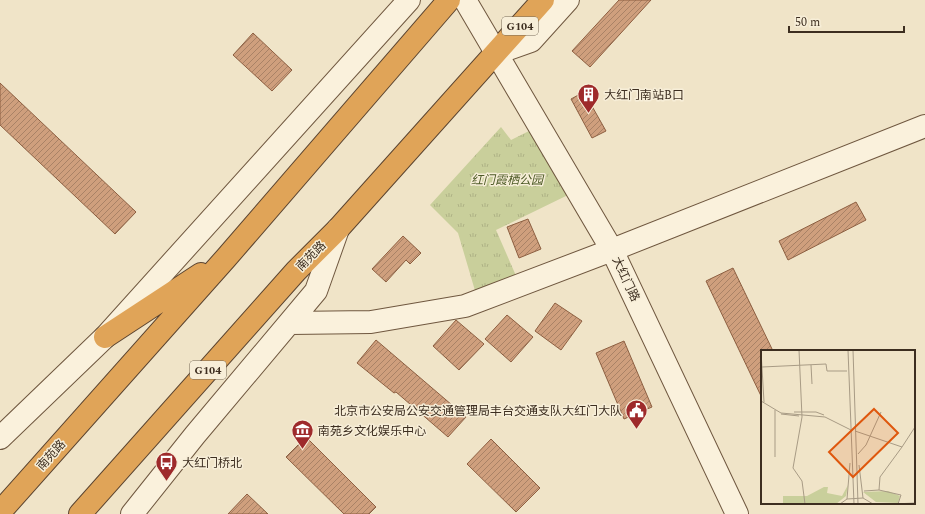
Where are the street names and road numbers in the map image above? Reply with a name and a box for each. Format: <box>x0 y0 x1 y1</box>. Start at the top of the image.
road number: G104 <box>502 17 538 35</box>
street label: 南苑路 <box>292 237 331 276</box>
street label: 大红门路 <box>607 253 644 305</box>
road number: G104 <box>190 361 226 379</box>
street label: 南苑路 <box>32 436 70 475</box>

